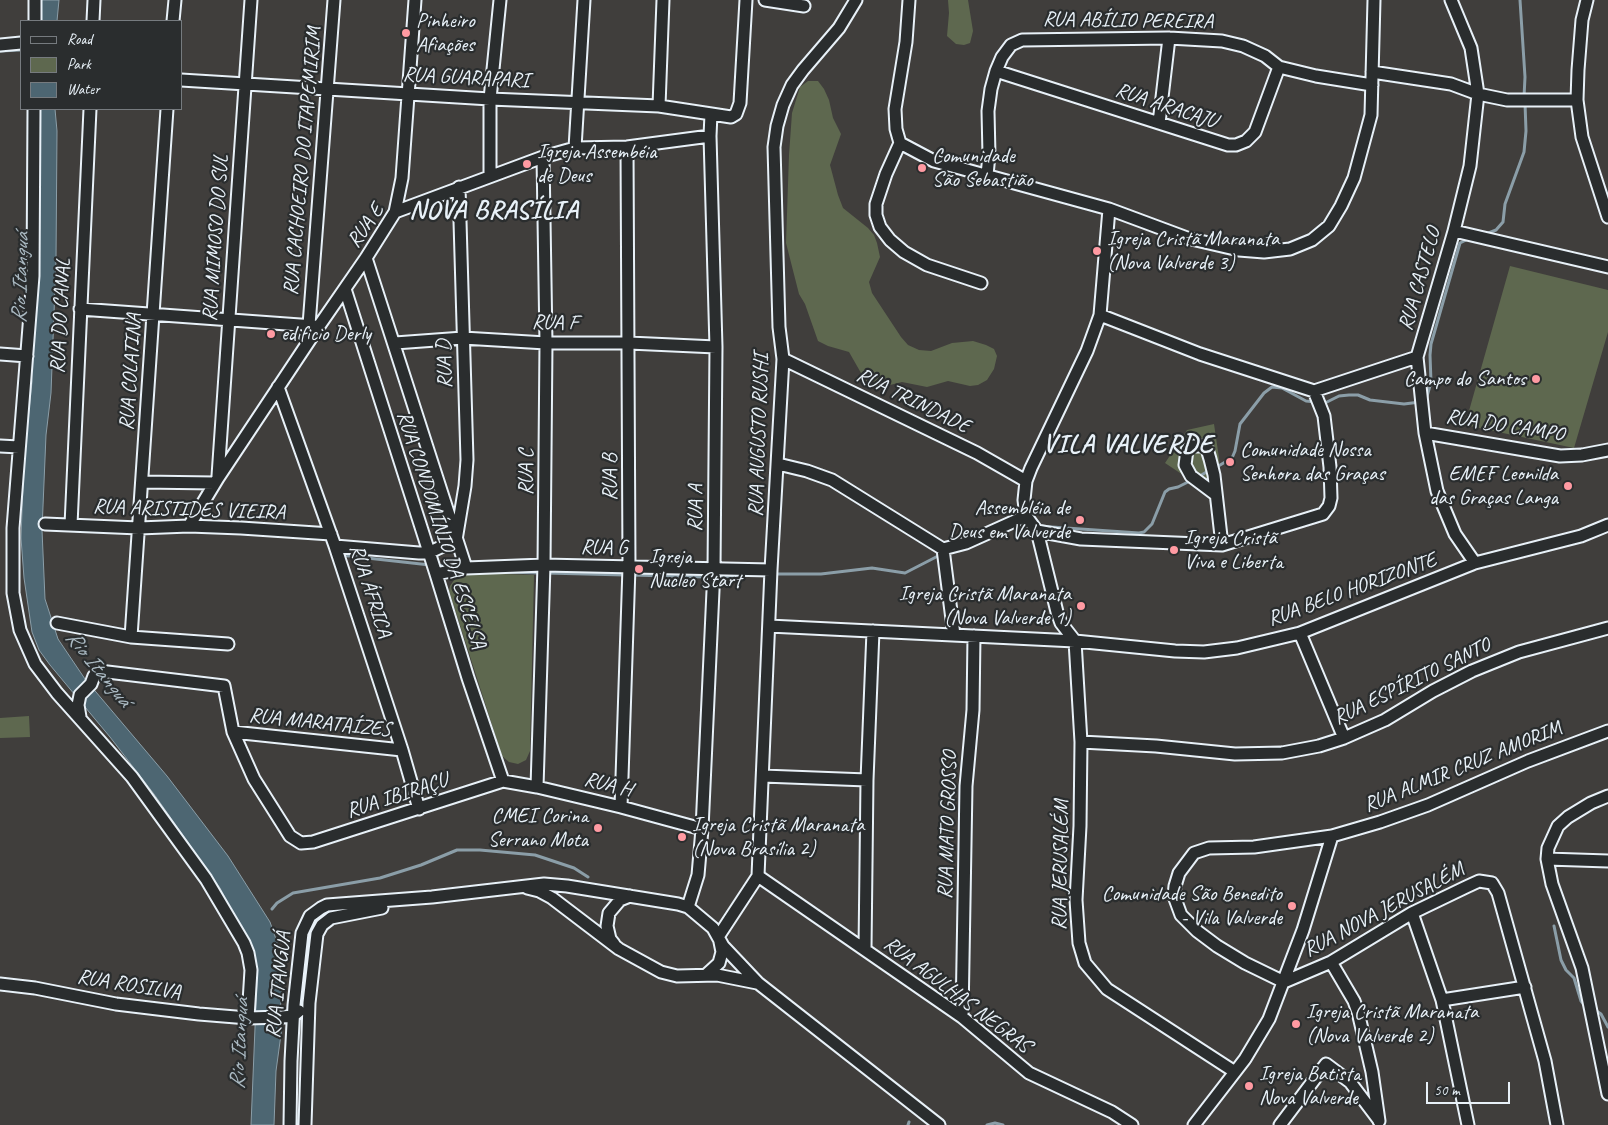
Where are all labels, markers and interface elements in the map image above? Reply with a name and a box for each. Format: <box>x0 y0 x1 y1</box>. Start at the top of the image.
street label: RUA ABÍLIO PEREIRA <box>1043 7 1213 35</box>
place label: Pinheiro Afiações <box>416 8 475 58</box>
legend <box>20 20 182 110</box>
street label: RUA CACHOEIRO DO ITAPEMIRIM <box>279 26 327 296</box>
marker: Pinheiro Afiações <box>400 27 412 39</box>
text: Road <box>67 30 92 49</box>
text: Park <box>67 55 91 74</box>
street label: RUA GUARAPARI <box>402 62 530 94</box>
street label: RUA ARACAJU <box>1112 78 1220 134</box>
text: Water <box>67 80 100 99</box>
place label: Igreja Assembéia de Deus <box>537 139 656 189</box>
place label: Comunidade São Sebastião <box>932 143 1033 193</box>
street label: RUA MIMOSO DO SUL <box>198 154 234 322</box>
marker: Igreja Assembéia de Deus <box>521 158 533 170</box>
marker: Comunidade São Sebastião <box>916 162 928 174</box>
district label: NOVA BRASÍLIA <box>407 195 581 227</box>
street label: RUA E <box>342 199 390 253</box>
street label: RUA CASTELO <box>1393 224 1447 334</box>
place label: Igreja Cristã Maranata (Nova Valverde 3) <box>1107 226 1279 276</box>
water label: Rio Itanguá <box>6 232 36 324</box>
marker: Igreja Cristã Maranata (Nova Valverde 3) <box>1091 245 1103 257</box>
street label: RUA DO CANAL <box>45 258 77 374</box>
street label: RUA F <box>532 310 578 336</box>
street label: RUA COLATINA <box>114 313 148 431</box>
place label: edificio Derly <box>281 321 371 347</box>
marker: edificio Derly <box>265 328 277 340</box>
street label: RUA D <box>432 339 458 389</box>
street label: RUA AUGUSTO RUSHI <box>744 353 774 517</box>
street label: RUA TRINDADE <box>852 363 974 439</box>
place label: Campo do Santos <box>1404 366 1526 392</box>
marker: Campo do Santos <box>1530 373 1542 385</box>
street label: RUA DO CAMPO <box>1444 404 1566 448</box>
street label: RUA CONDOMÍNIO DA ESCELSA <box>391 408 491 652</box>
district label: VILA VALVERDE <box>1041 429 1215 461</box>
place label: Comunidade Nossa Senhora das Graças <box>1240 437 1385 487</box>
street label: RUA C <box>513 449 539 495</box>
street label: RUA B <box>597 453 623 501</box>
marker: Comunidade Nossa Senhora das Graças <box>1224 456 1236 468</box>
place label: EMEF Leonilda das Graças Langa <box>1429 461 1558 511</box>
marker: EMEF Leonilda das Graças Langa <box>1562 480 1574 492</box>
street label: RUA A <box>683 484 709 532</box>
street label: RUA ARISTIDES VIEIRA <box>93 494 285 526</box>
place label: Assembléia de Deus em Valverde <box>949 495 1070 545</box>
marker: Assembléia de Deus em Valverde <box>1074 514 1086 526</box>
place label: Igreja Cristã Viva e Liberta <box>1184 525 1283 575</box>
street label: RUA G <box>580 535 628 561</box>
street label: RUA ÁFRICA <box>343 541 397 641</box>
place label: Igreja Nucleo Start <box>649 544 741 594</box>
marker: Igreja Cristã Viva e Liberta <box>1168 544 1180 556</box>
street label: RUA BELO HORIZONTE <box>1264 548 1440 632</box>
marker: Igreja Nucleo Start <box>633 563 645 575</box>
place label: Igreja Cristã Maranata (Nova Valverde 1) <box>899 581 1071 631</box>
marker: Igreja Cristã Maranata (Nova Valverde 1) <box>1075 600 1087 612</box>
water label: Rio Itanguá <box>59 626 137 712</box>
street label: RUA ESPÍRITO SANTO <box>1329 633 1495 731</box>
street label: RUA MARATAÍZES <box>248 703 392 743</box>
street label: RUA ALMIR CRUZ AMORIM <box>1360 716 1566 818</box>
street label: RUA MATO GROSSO <box>933 750 963 900</box>
street label: RUA H <box>581 767 635 803</box>
street label: RUA IBIRAÇU <box>343 768 451 824</box>
street label: RUA JERUSALÉM <box>1047 800 1075 930</box>
place label: CMEI Corina Serrano Mota <box>488 803 588 853</box>
place label: Igreja Cristã Maranata (Nova Brasília 2) <box>692 812 864 862</box>
marker: CMEI Corina Serrano Mota <box>592 822 604 834</box>
marker: Igreja Cristã Maranata (Nova Brasília 2) <box>676 831 688 843</box>
street label: RUA NOVA JERUSALÉM <box>1299 857 1469 963</box>
place label: Comunidade São Benedito - Vila Valverde <box>1102 881 1282 931</box>
marker: Comunidade São Benedito - Vila Valverde <box>1286 900 1298 912</box>
street label: RUA ITANGUÁ <box>261 931 297 1039</box>
street label: RUA AGULHAS NEGRAS <box>878 931 1036 1059</box>
street label: RUA ROSILVA <box>75 964 183 1006</box>
water label: Rio Itanguá <box>224 998 256 1090</box>
place label: Igreja Cristã Maranata (Nova Valverde 2) <box>1306 999 1478 1049</box>
marker: Igreja Cristã Maranata (Nova Valverde 2) <box>1290 1018 1302 1030</box>
place label: Igreja Batista Nova Valverde <box>1259 1061 1361 1111</box>
scale bar <box>1428 1072 1512 1104</box>
marker: Igreja Batista Nova Valverde <box>1243 1080 1255 1092</box>
text: 50 m <box>1434 1081 1460 1100</box>

